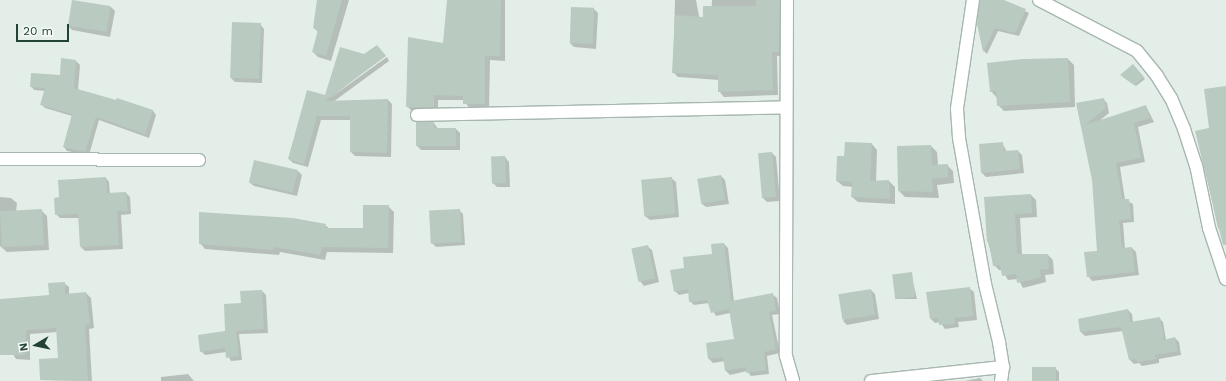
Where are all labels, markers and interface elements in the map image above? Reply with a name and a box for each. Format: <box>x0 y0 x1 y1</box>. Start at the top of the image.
scale bar <box>18 16 71 42</box>
text: 20 m <box>23 24 53 38</box>
north arrow <box>16 325 56 365</box>
text: N <box>17 342 31 352</box>

